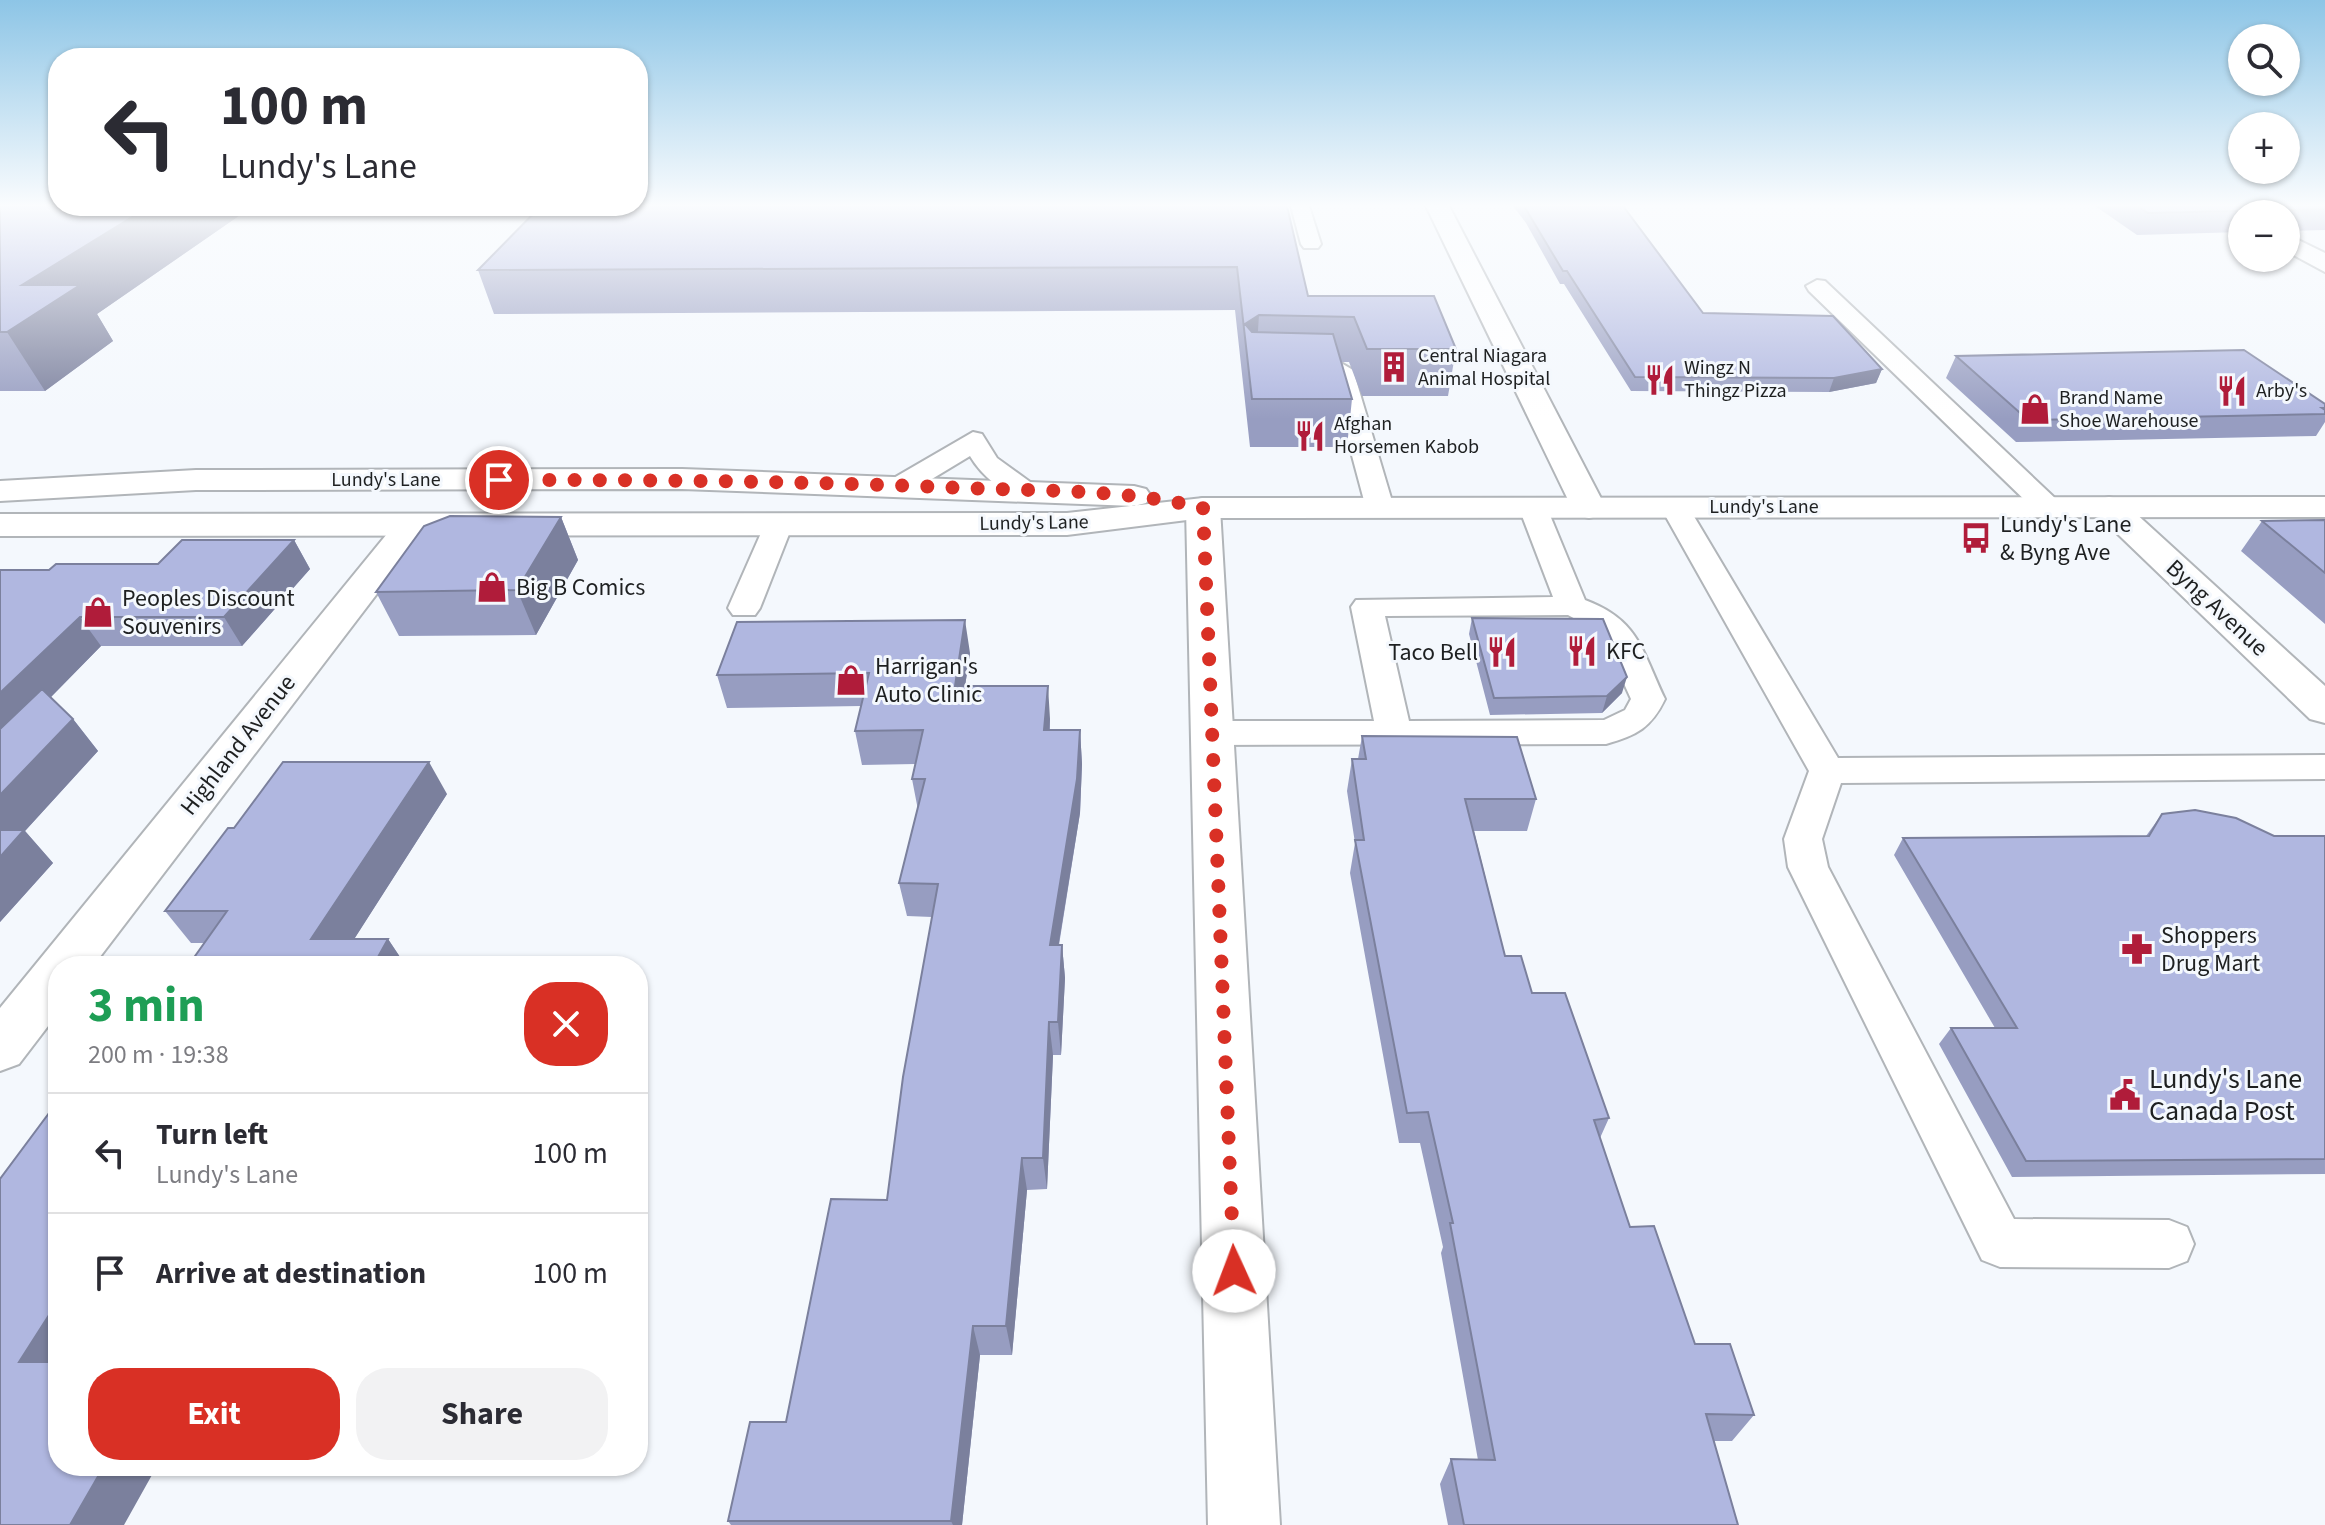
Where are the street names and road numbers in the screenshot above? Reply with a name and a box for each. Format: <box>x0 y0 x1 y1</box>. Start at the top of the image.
street label: Lundy's Lane <box>331 466 441 494</box>
street label: Lundy's Lane <box>1709 493 1819 521</box>
street label: Lundy's Lane <box>979 508 1089 538</box>
street label: Byng Avenue <box>2158 551 2276 665</box>
street label: Highland Avenue <box>172 667 304 823</box>

